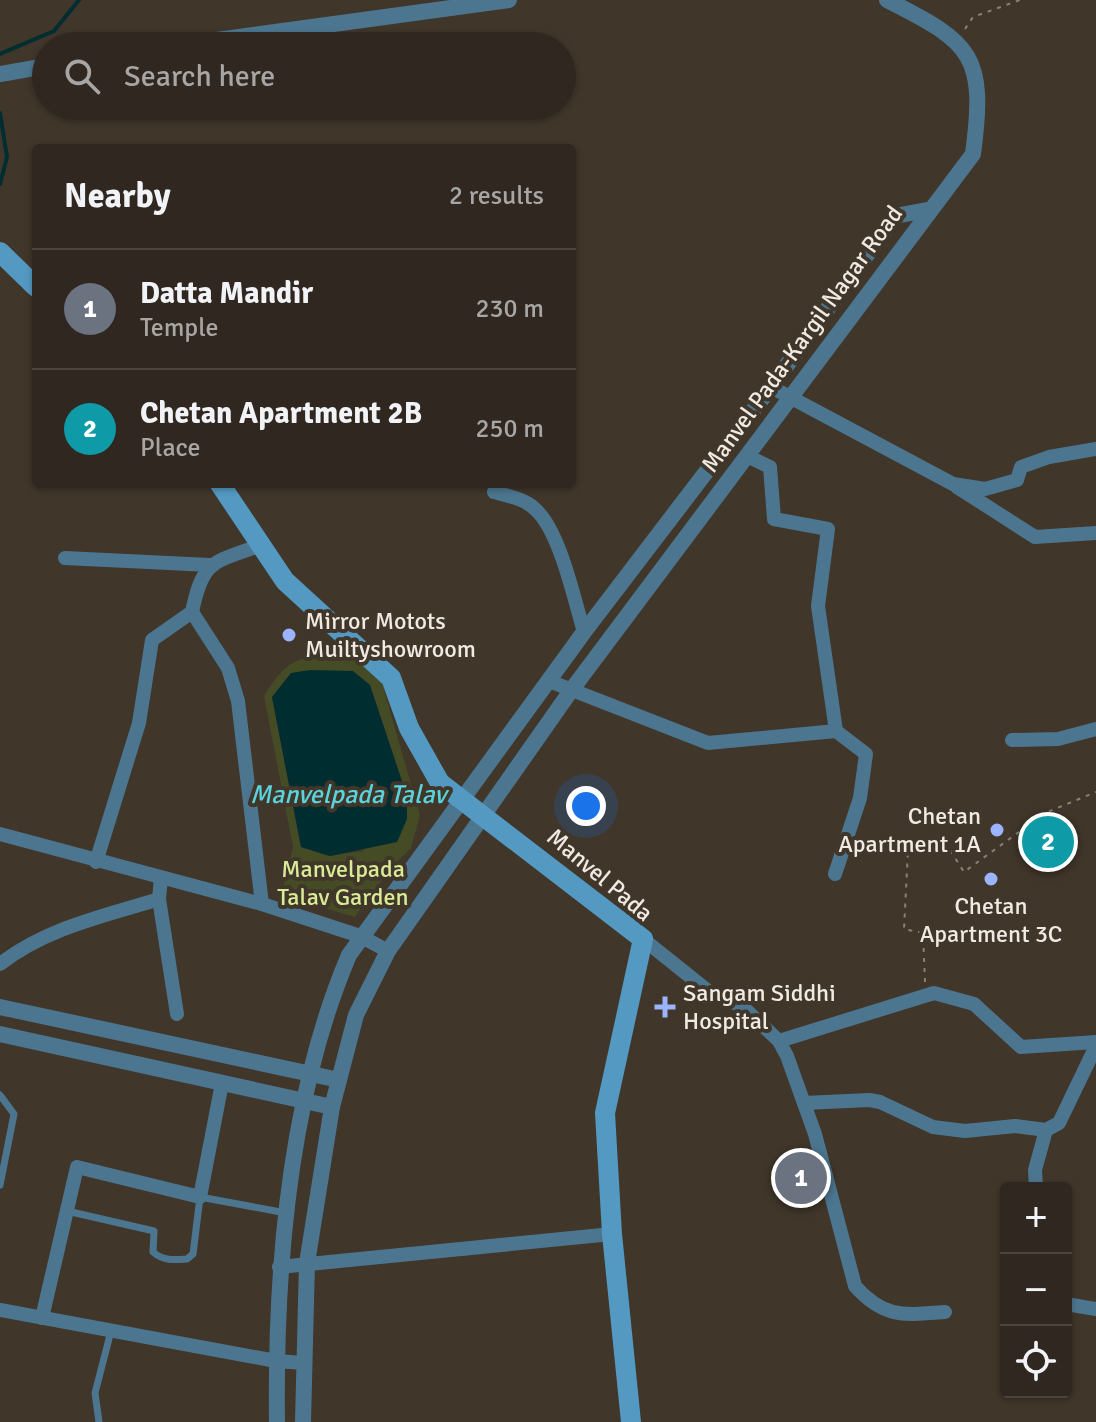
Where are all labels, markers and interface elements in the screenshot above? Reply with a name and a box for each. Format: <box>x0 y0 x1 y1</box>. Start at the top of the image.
search box <box>32 32 576 120</box>
icon: search <box>60 54 104 98</box>
text: Search here <box>124 58 275 95</box>
text: Nearby <box>64 175 171 217</box>
text: 2 results <box>449 180 544 212</box>
street label: Manvel Pada-Kargil Nagar Road <box>695 200 909 478</box>
text: Datta Mandir <box>140 275 313 312</box>
text: 1 <box>83 293 97 325</box>
text: 230 m <box>475 293 544 325</box>
text: Temple <box>140 312 219 344</box>
text: Chetan Apartment 2B <box>140 395 422 432</box>
text: 2 <box>83 413 97 445</box>
text: 250 m <box>475 413 544 445</box>
text: Place <box>140 432 201 464</box>
place label: Mirror Motots Muiltyshowroom <box>305 606 476 664</box>
marker: Mirror Motots Muiltyshowroom <box>280 626 298 644</box>
water label: Manvelpada Talav <box>250 779 449 811</box>
your location <box>566 786 606 826</box>
place label: Chetan Apartment 1A <box>838 801 981 859</box>
pin: 2 <box>1022 812 1074 872</box>
marker: Chetan Apartment 1A <box>988 821 1006 839</box>
street label: Manvel Pada <box>541 822 659 928</box>
park label: Manvelpada Talav Garden <box>277 854 409 912</box>
marker: Chetan Apartment 3C <box>982 870 1000 888</box>
place label: Chetan Apartment 3C <box>920 891 1062 949</box>
place label: Sangam Siddhi Hospital <box>683 978 836 1036</box>
marker: Sangam Siddhi Hospital <box>654 996 676 1018</box>
pin: 1 <box>775 1148 827 1208</box>
map controls <box>1000 1182 1072 1398</box>
button: + <box>1000 1182 1072 1254</box>
button: − <box>1000 1254 1072 1326</box>
button: locate <box>1000 1326 1072 1398</box>

